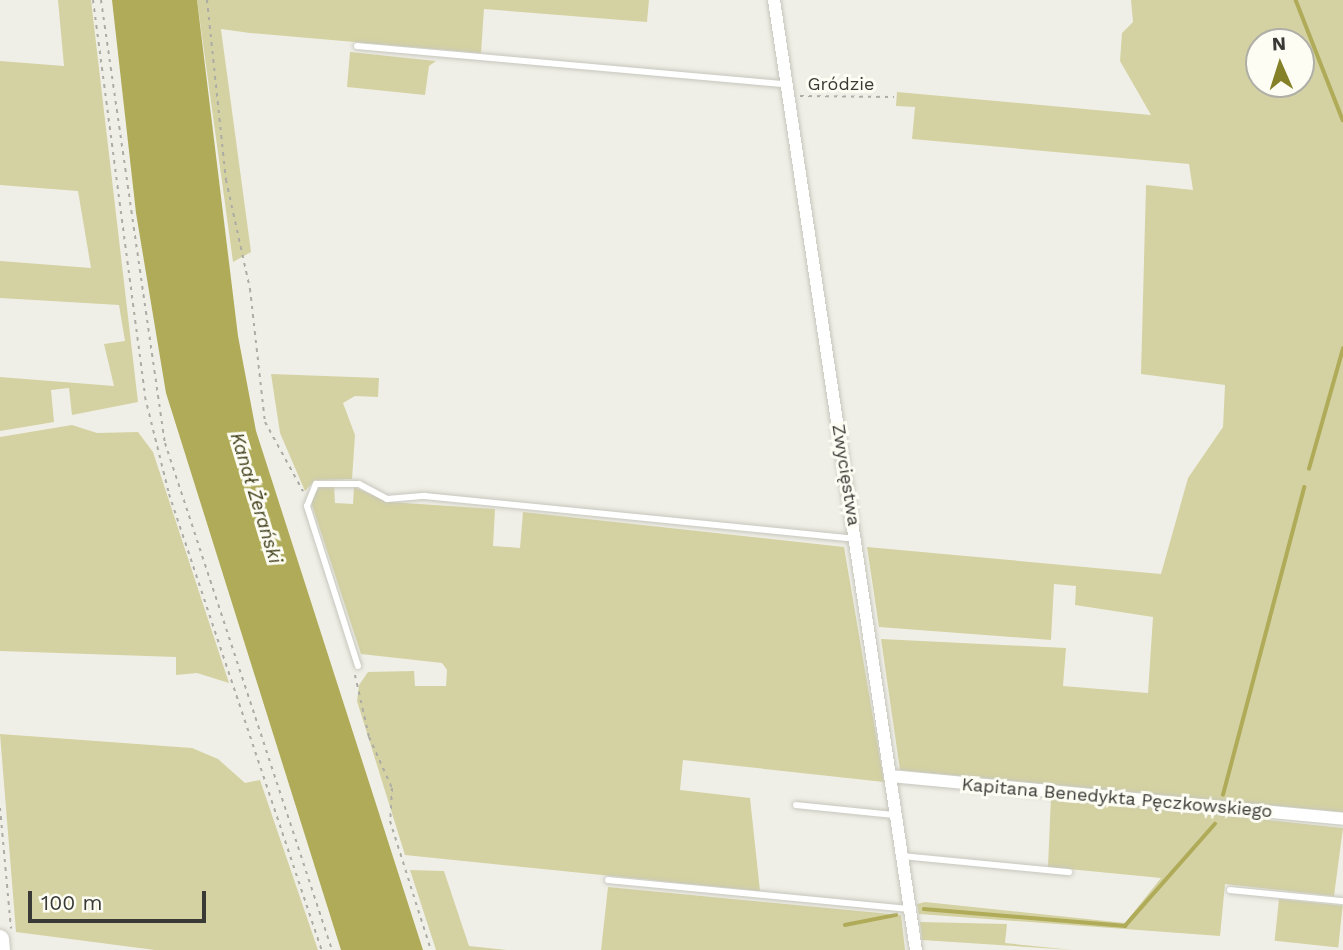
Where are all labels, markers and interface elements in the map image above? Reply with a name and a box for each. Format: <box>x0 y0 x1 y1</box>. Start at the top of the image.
north arrow <box>1245 28 1315 98</box>
text: N <box>1271 32 1287 55</box>
street label: Gródzie <box>808 73 874 95</box>
street label: Zwycięstwa <box>827 423 865 527</box>
water label: Kanał Żerański <box>225 430 287 566</box>
street label: Kapitana Benedykta Pęczkowskiego <box>960 774 1274 822</box>
scale bar <box>32 876 210 920</box>
text: 100 m <box>41 890 103 915</box>

